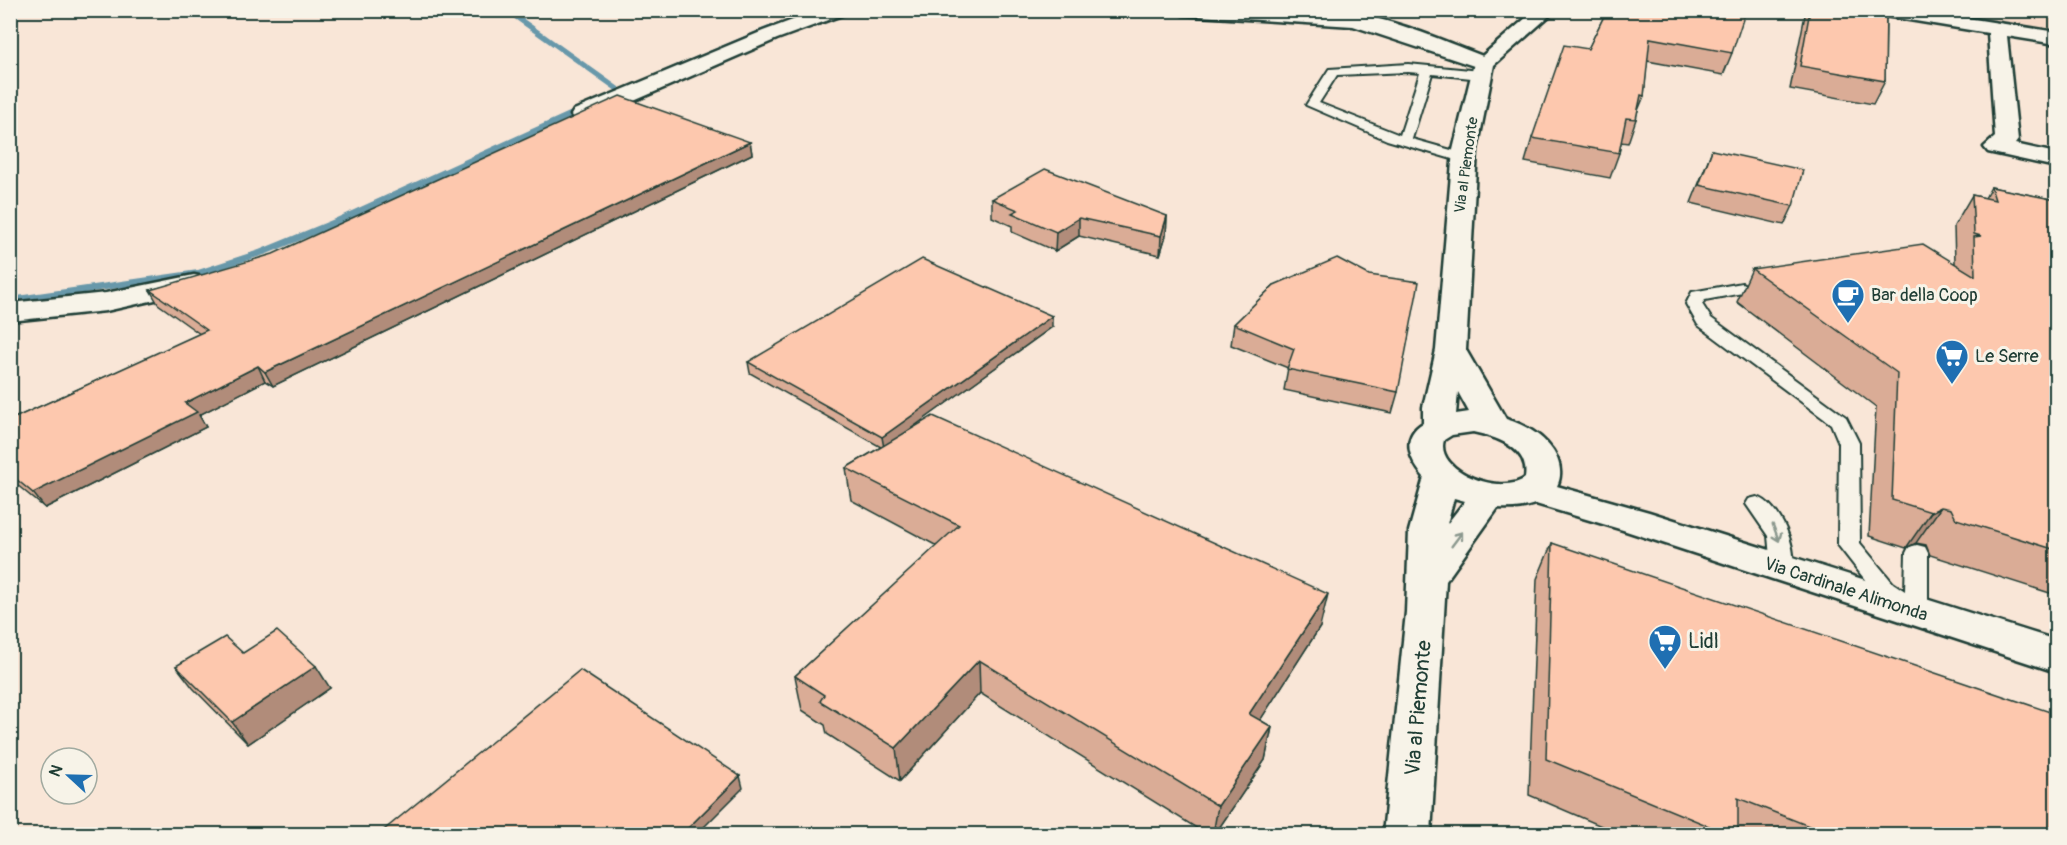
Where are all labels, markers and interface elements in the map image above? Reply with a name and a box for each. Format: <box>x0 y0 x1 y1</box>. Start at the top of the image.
street label: Via al Piemonte <box>1450 115 1483 214</box>
cafe icon: Bar della Coop <box>1830 277 1866 324</box>
place label: Bar della Coop <box>1871 284 1978 307</box>
supermarket icon: Le Serre <box>1934 338 1970 385</box>
place label: Le Serre <box>1975 345 2039 368</box>
one-way arrow <box>1772 524 1783 542</box>
one-way arrow <box>1450 531 1463 547</box>
street label: Via Cardinale Alimonda <box>1761 552 1931 627</box>
supermarket icon: Lidl <box>1647 623 1683 670</box>
place label: Lidl <box>1688 628 1719 655</box>
street label: Via al Piemonte <box>1399 639 1438 777</box>
north arrow <box>39 746 99 806</box>
text: N <box>45 762 67 780</box>

